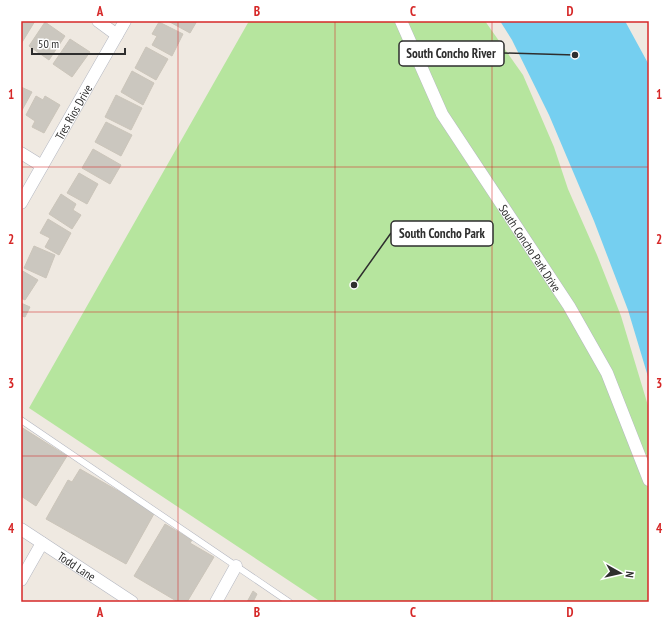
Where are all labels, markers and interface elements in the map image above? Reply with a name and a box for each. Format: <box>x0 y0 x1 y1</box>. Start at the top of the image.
text: A <box>96 3 104 20</box>
text: B <box>254 3 260 20</box>
text: C <box>410 3 416 20</box>
text: D <box>567 3 574 20</box>
scale bar <box>32 30 125 56</box>
text: 50 m <box>38 36 59 51</box>
callout: South Concho River <box>399 41 504 66</box>
text: South Concho River <box>406 45 496 62</box>
street label: Tres Rios Drive <box>51 81 95 142</box>
text: 1 <box>8 86 14 103</box>
text: 1 <box>656 86 662 103</box>
street label: South Concho Park Drive <box>496 201 565 294</box>
callout: South Concho Park <box>391 221 493 246</box>
text: South Concho Park <box>399 225 486 242</box>
text: 2 <box>8 231 14 248</box>
text: 2 <box>656 231 662 248</box>
text: 3 <box>8 375 14 392</box>
text: 3 <box>656 375 662 392</box>
text: 4 <box>8 520 15 537</box>
text: 4 <box>656 520 663 537</box>
street label: Todd Lane <box>55 548 99 584</box>
north arrow <box>600 553 640 593</box>
text: N <box>623 570 637 578</box>
text: A <box>96 604 104 621</box>
text: B <box>254 604 260 621</box>
text: C <box>410 604 416 621</box>
text: D <box>567 604 574 621</box>

